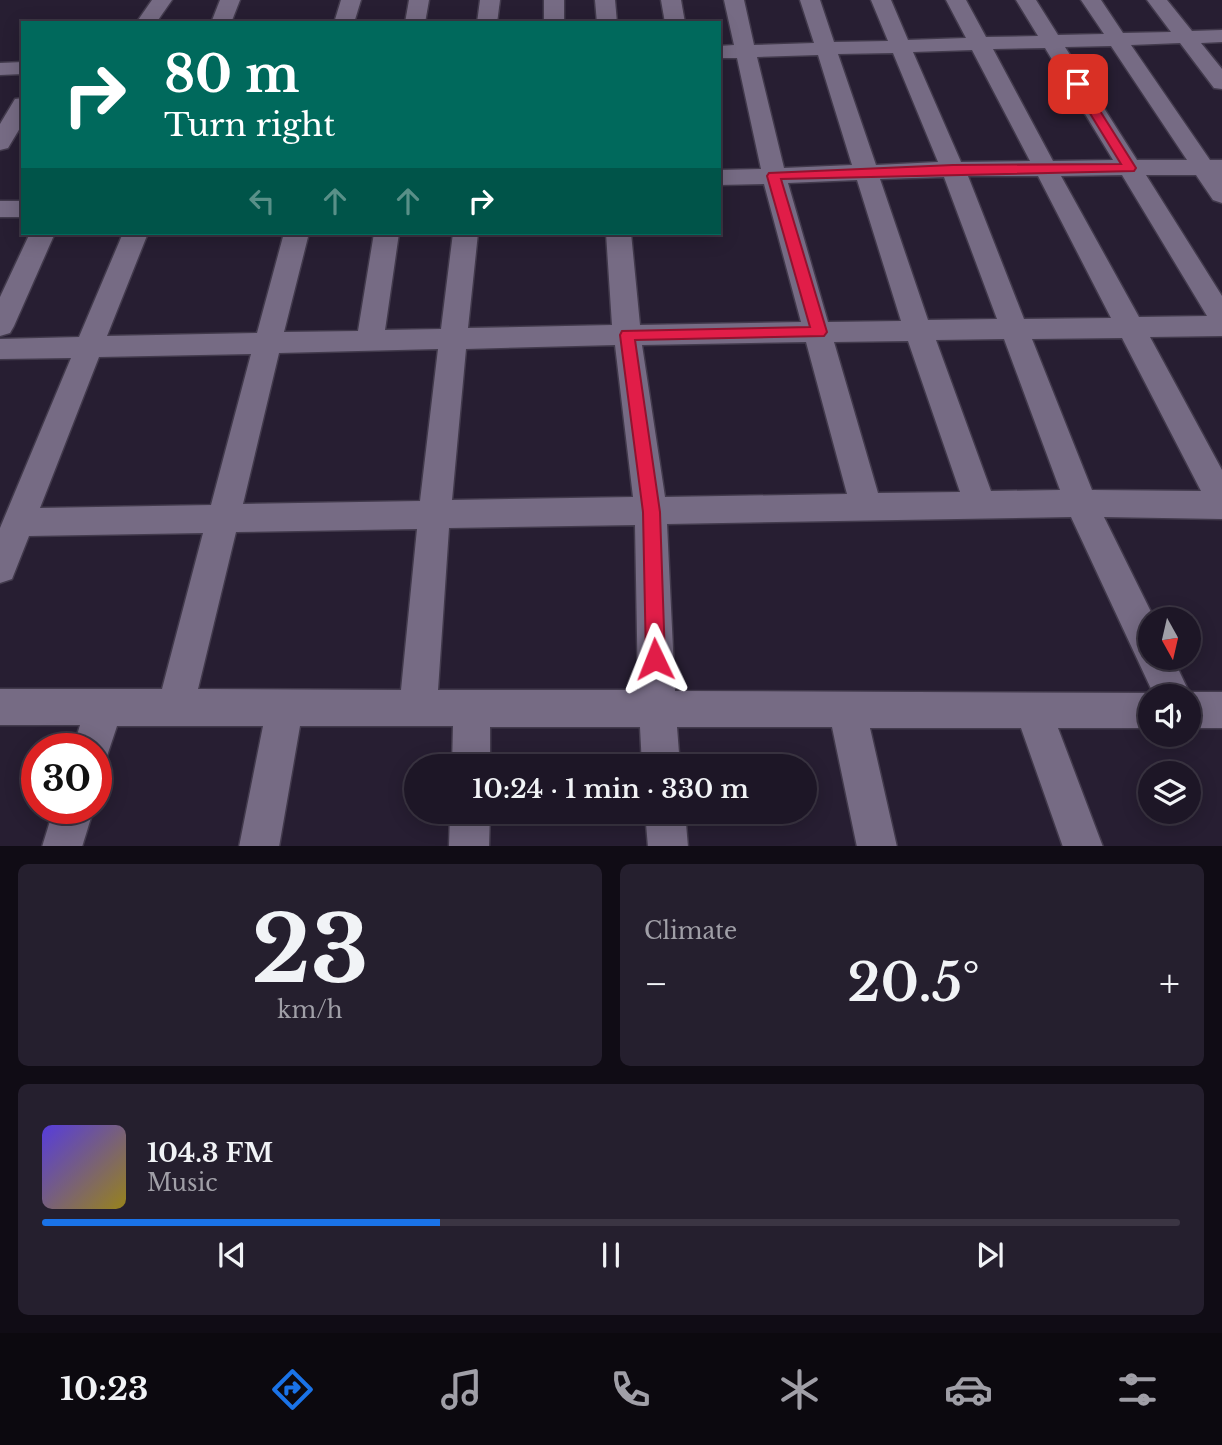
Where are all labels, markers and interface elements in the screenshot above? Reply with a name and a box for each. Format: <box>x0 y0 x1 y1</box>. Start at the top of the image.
text: 80 m <box>164 44 299 105</box>
icon: right <box>49 49 140 140</box>
pin <box>1048 54 1108 114</box>
icon: arrive <box>1059 65 1097 103</box>
text: Turn right <box>164 105 335 145</box>
icon: left <box>243 182 281 220</box>
icon: ahead <box>316 182 354 220</box>
icon: ahead <box>389 182 427 220</box>
icon: right <box>462 182 500 220</box>
north arrow <box>1138 607 1200 670</box>
map controls <box>1138 607 1201 824</box>
position arrow <box>618 622 692 696</box>
button: sound <box>1138 684 1201 747</box>
speed limit sign: 30 <box>21 733 112 824</box>
button: layers <box>1138 761 1201 824</box>
text: 10:24 · 1 min · 330 m <box>472 773 749 805</box>
text: 23 <box>251 894 369 1007</box>
text: Climate <box>644 917 737 945</box>
text: 20.5° <box>847 951 980 1015</box>
text: − <box>644 960 668 1007</box>
text: + <box>1159 960 1180 1007</box>
text: km/h <box>277 996 343 1024</box>
text: 104.3 FM <box>147 1137 273 1169</box>
text: Music <box>147 1169 218 1197</box>
icon: previous <box>213 1236 251 1274</box>
icon: pause <box>592 1236 630 1274</box>
icon: next <box>971 1236 1009 1274</box>
icon: directions <box>268 1365 317 1414</box>
icon: music <box>437 1365 486 1414</box>
icon: phone <box>606 1365 655 1414</box>
icon: climate <box>775 1365 824 1414</box>
icon: car <box>944 1365 993 1414</box>
icon: filters <box>1113 1365 1162 1414</box>
text: 10:23 <box>60 1369 148 1409</box>

